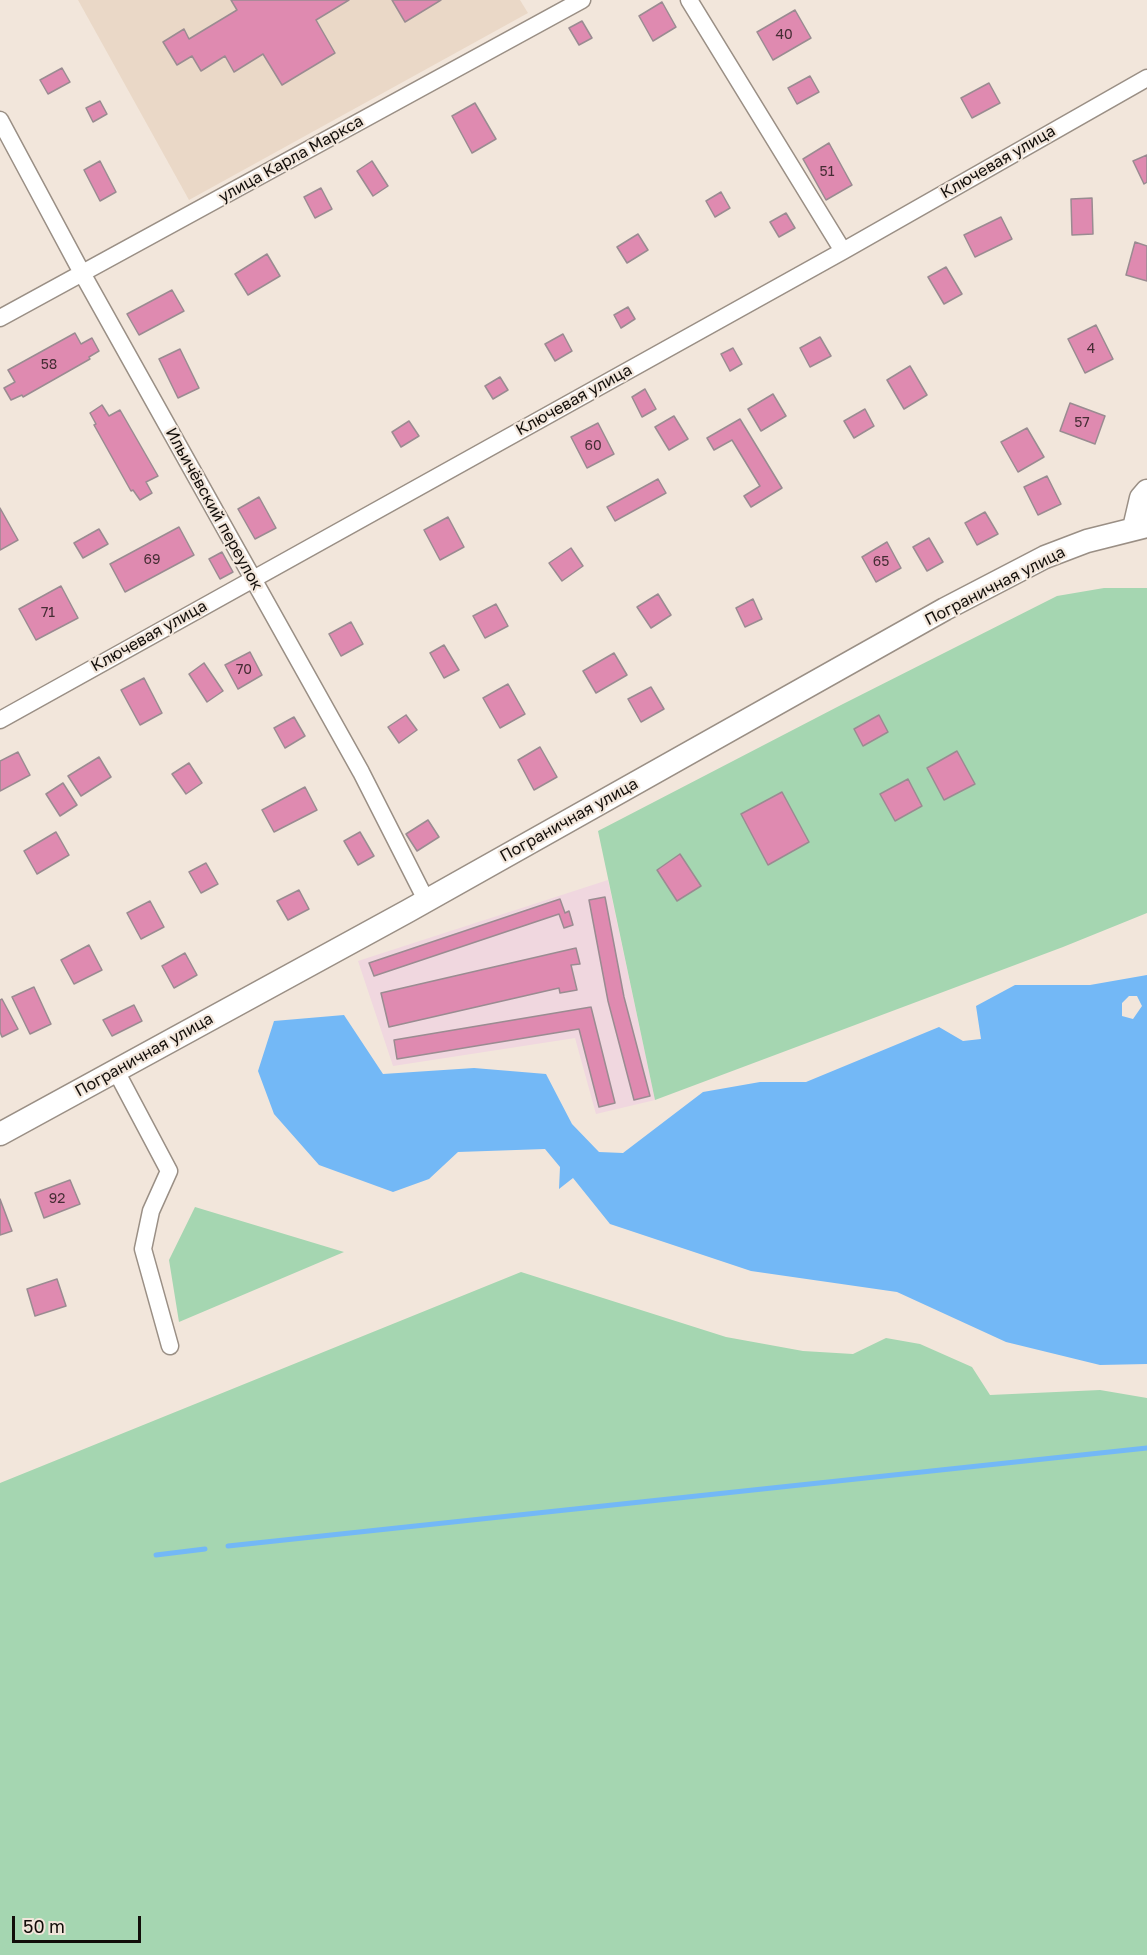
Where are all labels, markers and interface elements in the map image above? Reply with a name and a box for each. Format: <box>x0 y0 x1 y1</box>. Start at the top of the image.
house number: 40 <box>775 27 793 43</box>
street label: улица Карла Маркса <box>215 111 367 207</box>
street label: Ключевая улица <box>937 121 1059 203</box>
house number: 51 <box>820 164 834 180</box>
house number: 4 <box>1087 341 1095 357</box>
house number: 58 <box>41 357 57 373</box>
street label: Ключевая улица <box>513 360 635 440</box>
house number: 57 <box>1074 415 1090 431</box>
street label: Ильичёвский переулок <box>161 424 267 594</box>
house number: 60 <box>584 438 602 454</box>
street label: Пограничная улица <box>922 542 1068 630</box>
house number: 69 <box>144 552 160 568</box>
house number: 65 <box>873 554 889 570</box>
street label: Ключевая улица <box>88 596 210 676</box>
house number: 71 <box>41 605 55 621</box>
house number: 70 <box>236 662 252 678</box>
street label: Пограничная улица <box>497 774 641 866</box>
street label: Пограничная улица <box>72 1009 216 1101</box>
house number: 92 <box>49 1191 65 1207</box>
scale bar <box>15 1904 144 1942</box>
text: 50 m <box>23 1915 65 1937</box>

